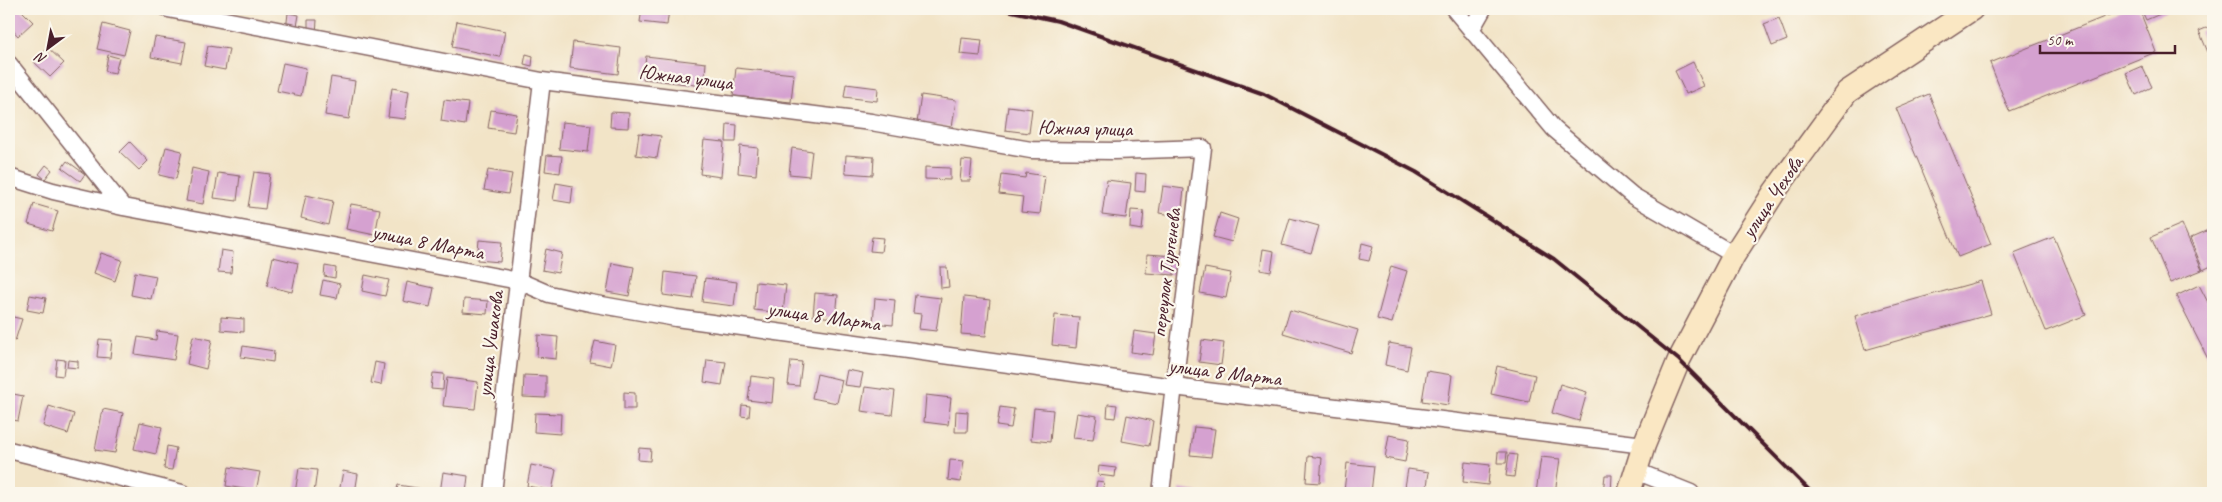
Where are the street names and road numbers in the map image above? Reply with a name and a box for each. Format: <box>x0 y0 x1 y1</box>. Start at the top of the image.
street label: Южная улица <box>638 58 736 96</box>
street label: Южная улица <box>1038 114 1134 142</box>
street label: улица Чехова <box>1734 149 1810 244</box>
street label: переулок Тургенева <box>1145 206 1187 339</box>
street label: улица 8 Марта <box>368 218 488 266</box>
street label: улица Ушакова <box>470 287 510 400</box>
street label: улица 8 Марта <box>764 295 884 337</box>
street label: улица 8 Марта <box>1165 352 1284 392</box>

